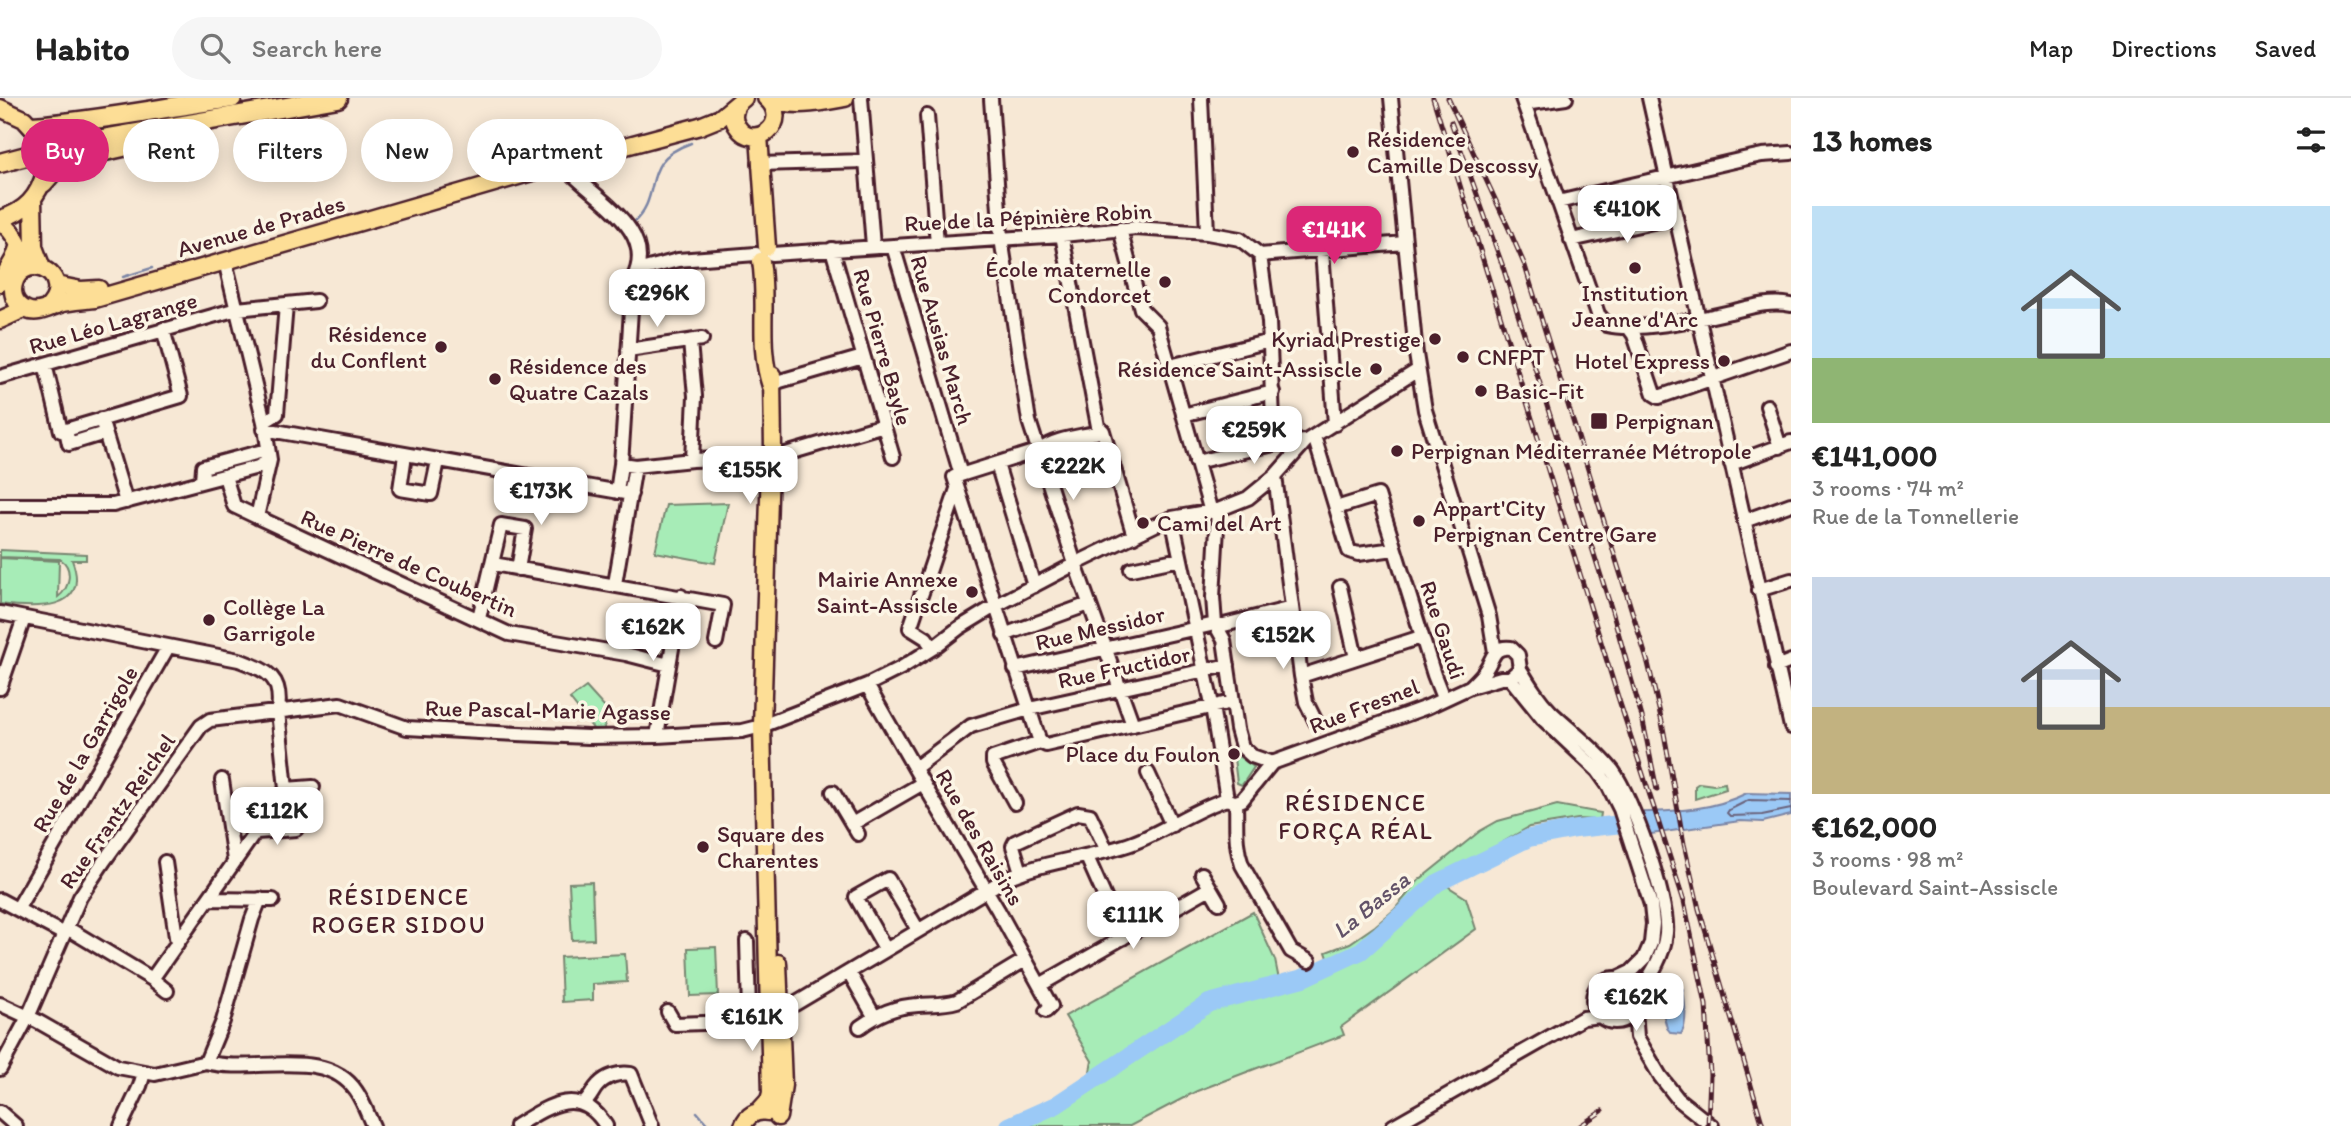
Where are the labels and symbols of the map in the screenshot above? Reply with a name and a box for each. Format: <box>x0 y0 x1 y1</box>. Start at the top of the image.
place label: Résidence Camille Descossy <box>1367 125 1538 179</box>
marker: Résidence Camille Descossy <box>1345 144 1361 160</box>
pin: €410K <box>1578 186 1676 245</box>
street label: Avenue de Prades <box>174 189 348 263</box>
street label: Rue de la Pépinière Robin <box>903 197 1153 237</box>
pin: €141K <box>1285 206 1383 266</box>
street label: Rue Ausias March <box>904 252 980 428</box>
place label: École maternelle Condorcet <box>985 255 1151 309</box>
marker: Institution Jeanne d'Arc <box>1627 260 1643 276</box>
street label: Rue Pierre Bayle <box>847 265 919 429</box>
pin: €296K <box>608 270 706 329</box>
marker: École maternelle Condorcet <box>1157 274 1173 290</box>
place label: Institution Jeanne d'Arc <box>1572 279 1698 333</box>
street label: Rue Léo Lagrange <box>26 286 200 360</box>
place label: Résidence du Conflent <box>310 320 427 374</box>
place label: Kyriad Prestige <box>1271 325 1421 353</box>
marker: Kyriad Prestige <box>1427 331 1443 347</box>
marker: Résidence du Conflent <box>433 339 449 355</box>
place label: CNFPT <box>1477 343 1545 371</box>
place label: Hotel Express <box>1575 347 1710 375</box>
marker: CNFPT <box>1455 349 1471 365</box>
place label: Résidence des Quatre Cazals <box>509 352 649 406</box>
marker: Hotel Express <box>1716 353 1732 369</box>
place label: Résidence Saint-Assiscle <box>1117 355 1362 383</box>
marker: Résidence Saint-Assiscle <box>1368 361 1384 377</box>
marker: Résidence des Quatre Cazals <box>487 371 503 387</box>
place label: Basic-Fit <box>1495 377 1584 405</box>
marker: Basic-Fit <box>1473 383 1489 399</box>
pin: €259K <box>1205 406 1303 466</box>
place label: Perpignan <box>1615 407 1714 435</box>
marker: Perpignan <box>1589 411 1609 431</box>
place label: Perpignan Méditerranée Métropole <box>1411 437 1752 465</box>
pin: €222K <box>1024 442 1122 502</box>
marker: Perpignan Méditerranée Métropole <box>1389 443 1405 459</box>
pin: €155K <box>701 446 799 506</box>
pin: €173K <box>492 468 590 527</box>
place label: Appart'City Perpignan Centre Gare <box>1433 494 1657 548</box>
street label: Rue Pierre de Coubertin <box>297 503 521 623</box>
place label: Cami del Art <box>1157 509 1282 537</box>
marker: Appart'City Perpignan Centre Gare <box>1411 513 1427 529</box>
marker: Cami del Art <box>1135 515 1151 531</box>
place label: Mairie Annexe Saint-Assiscle <box>817 565 958 619</box>
street label: Rue Gaudi <box>1414 577 1472 683</box>
marker: Mairie Annexe Saint-Assiscle <box>964 584 980 600</box>
place label: Collège La Garrigole <box>223 593 325 647</box>
street label: Rue Messidor <box>1033 600 1167 656</box>
pin: €162K <box>604 603 702 663</box>
marker: Collège La Garrigole <box>201 612 217 628</box>
pin: €152K <box>1234 612 1332 671</box>
street label: Rue Fructidor <box>1055 639 1193 695</box>
street label: Rue de la Garrigole <box>26 661 144 837</box>
street label: Rue Fresnel <box>1305 672 1423 740</box>
street label: Rue Pascal-Marie Agasse <box>425 694 671 726</box>
street label: Rue Frantz Reichel <box>53 727 181 894</box>
place label: Place du Foulon <box>1065 740 1220 768</box>
marker: Place du Foulon <box>1226 746 1242 762</box>
street label: Rue des Raisins <box>930 764 1030 910</box>
pin: €112K <box>228 788 326 847</box>
district label: RÉSIDENCE FORÇA RÉAL <box>1278 788 1434 845</box>
place label: Square des Charentes <box>717 820 824 874</box>
marker: Square des Charentes <box>695 839 711 855</box>
water label: La Bassa <box>1326 864 1416 944</box>
district label: RÉSIDENCE ROGER SIDOU <box>311 882 487 939</box>
pin: €111K <box>1084 892 1182 951</box>
pin: €162K <box>1587 974 1685 1033</box>
pin: €161K <box>703 993 801 1053</box>

